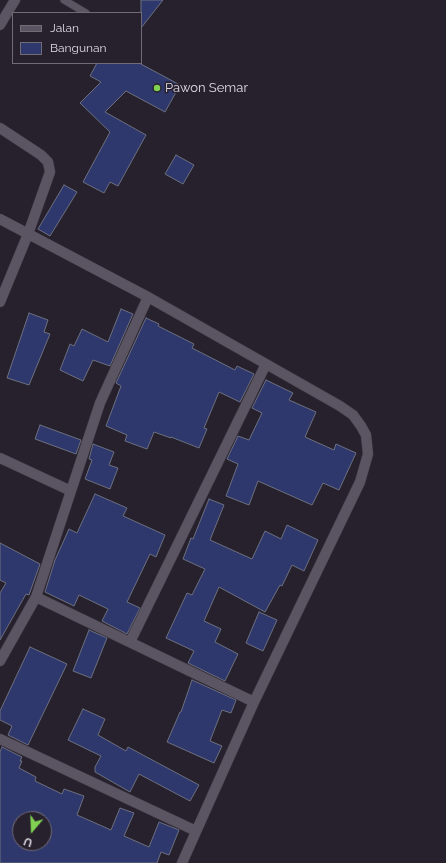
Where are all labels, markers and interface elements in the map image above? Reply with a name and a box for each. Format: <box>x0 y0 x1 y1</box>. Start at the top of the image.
legend <box>12 12 142 64</box>
text: Jalan <box>50 21 79 35</box>
text: Bangunan <box>50 41 107 55</box>
place label: Pawon Semar <box>165 80 248 96</box>
marker: Pawon Semar <box>152 83 162 93</box>
north arrow <box>12 811 52 851</box>
text: U <box>22 834 34 849</box>

